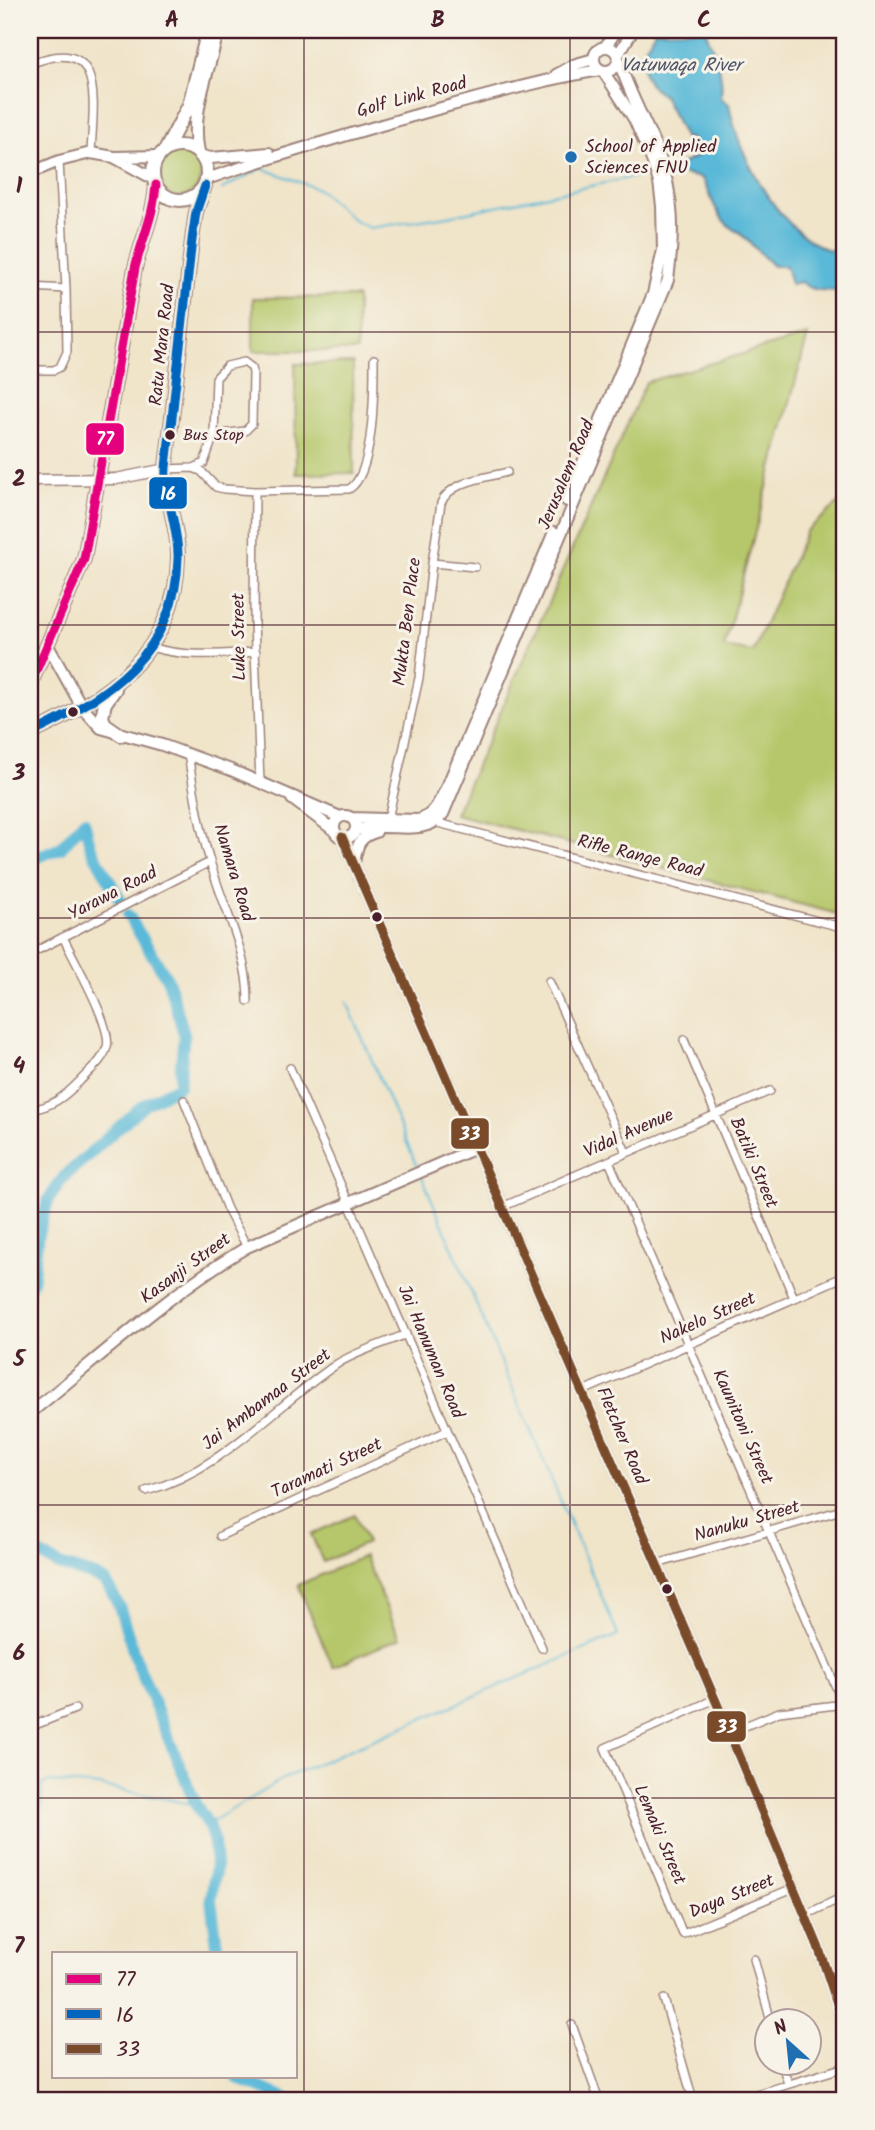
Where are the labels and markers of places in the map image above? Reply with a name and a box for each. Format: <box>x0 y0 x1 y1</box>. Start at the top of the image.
place label: School of Applied Sciences FNU <box>585 133 717 183</box>
marker: School of Applied Sciences FNU <box>563 149 579 165</box>
place label: Bus Stop <box>183 423 244 448</box>
marker: Bus Stop <box>163 428 177 442</box>
unlabelled marker <box>66 705 80 719</box>
unlabelled marker <box>370 910 384 924</box>
unlabelled marker <box>660 1582 674 1596</box>

